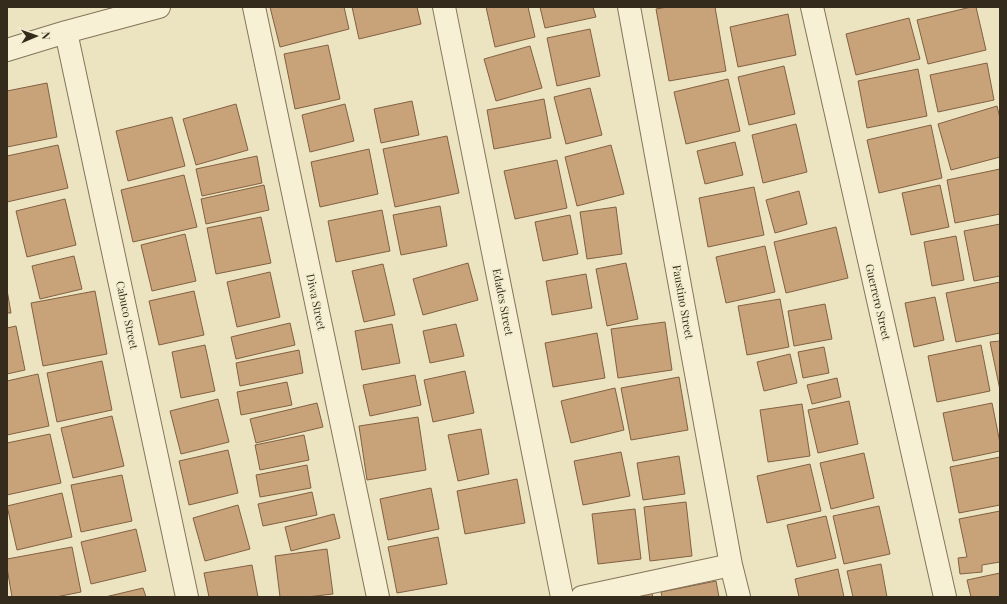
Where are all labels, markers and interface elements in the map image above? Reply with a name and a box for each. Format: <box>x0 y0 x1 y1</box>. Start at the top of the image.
north arrow <box>16 16 56 56</box>
text: N <box>39 31 54 40</box>
street label: Guerrero Street <box>862 262 895 342</box>
street label: Faustino Street <box>670 264 697 340</box>
street label: Edades Street <box>490 267 517 337</box>
street label: Diwa Street <box>303 272 330 332</box>
street label: Cabuco Street <box>113 279 142 350</box>

